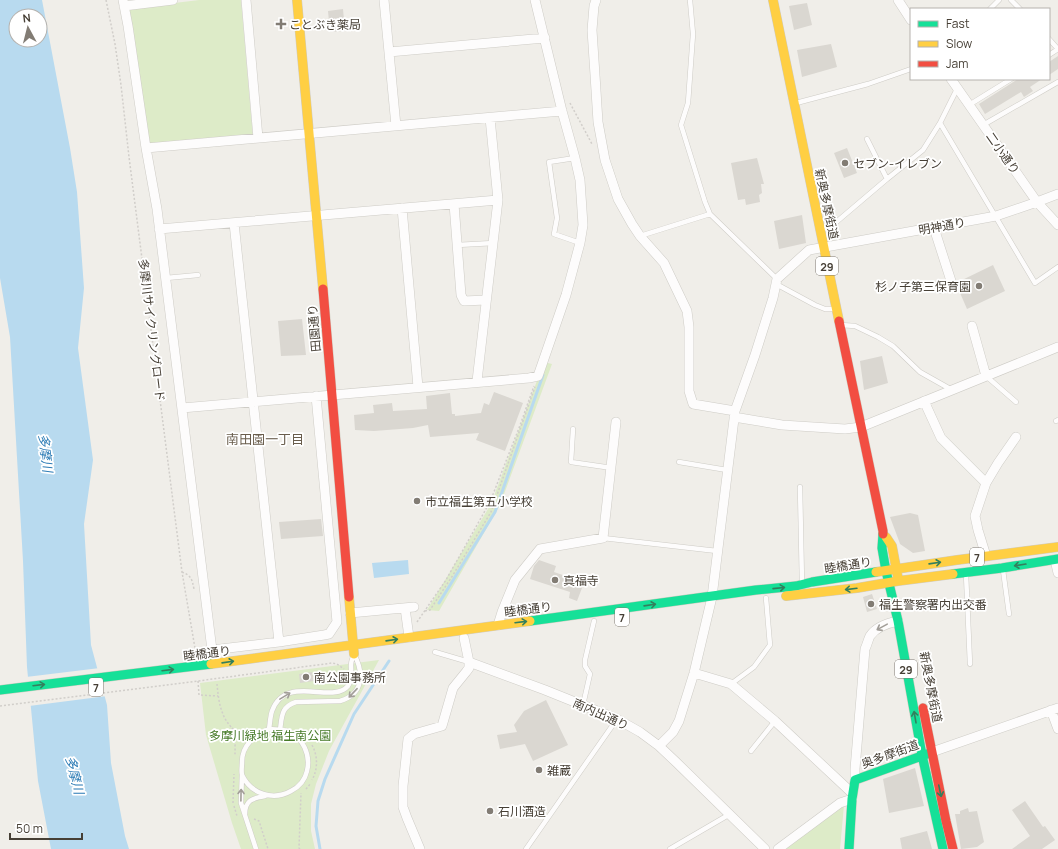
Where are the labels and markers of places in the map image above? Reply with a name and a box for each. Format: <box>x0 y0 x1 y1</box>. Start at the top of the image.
place label: ことぶき薬局 <box>289 16 361 33</box>
marker: ことぶき薬局 <box>276 19 286 29</box>
place label: セブン-イレブン <box>853 155 942 172</box>
marker: セブン-イレブン <box>840 158 850 168</box>
place label: 杉ノ子第三保育園 <box>875 278 971 295</box>
marker: 杉ノ子第三保育園 <box>974 281 984 291</box>
place label: 市立福生第五小学校 <box>425 493 533 510</box>
marker: 市立福生第五小学校 <box>412 496 422 506</box>
place label: 真福寺 <box>563 572 599 589</box>
marker: 真福寺 <box>550 575 560 585</box>
place label: 福生警察署内出交番 <box>879 596 987 613</box>
marker: 福生警察署内出交番 <box>866 599 876 609</box>
place label: 南公園事務所 <box>314 669 386 686</box>
marker: 南公園事務所 <box>301 672 311 682</box>
place label: 雑蔵 <box>547 762 571 779</box>
marker: 雑蔵 <box>534 765 544 775</box>
place label: 石川酒造 <box>498 803 546 820</box>
marker: 石川酒造 <box>485 806 495 816</box>

